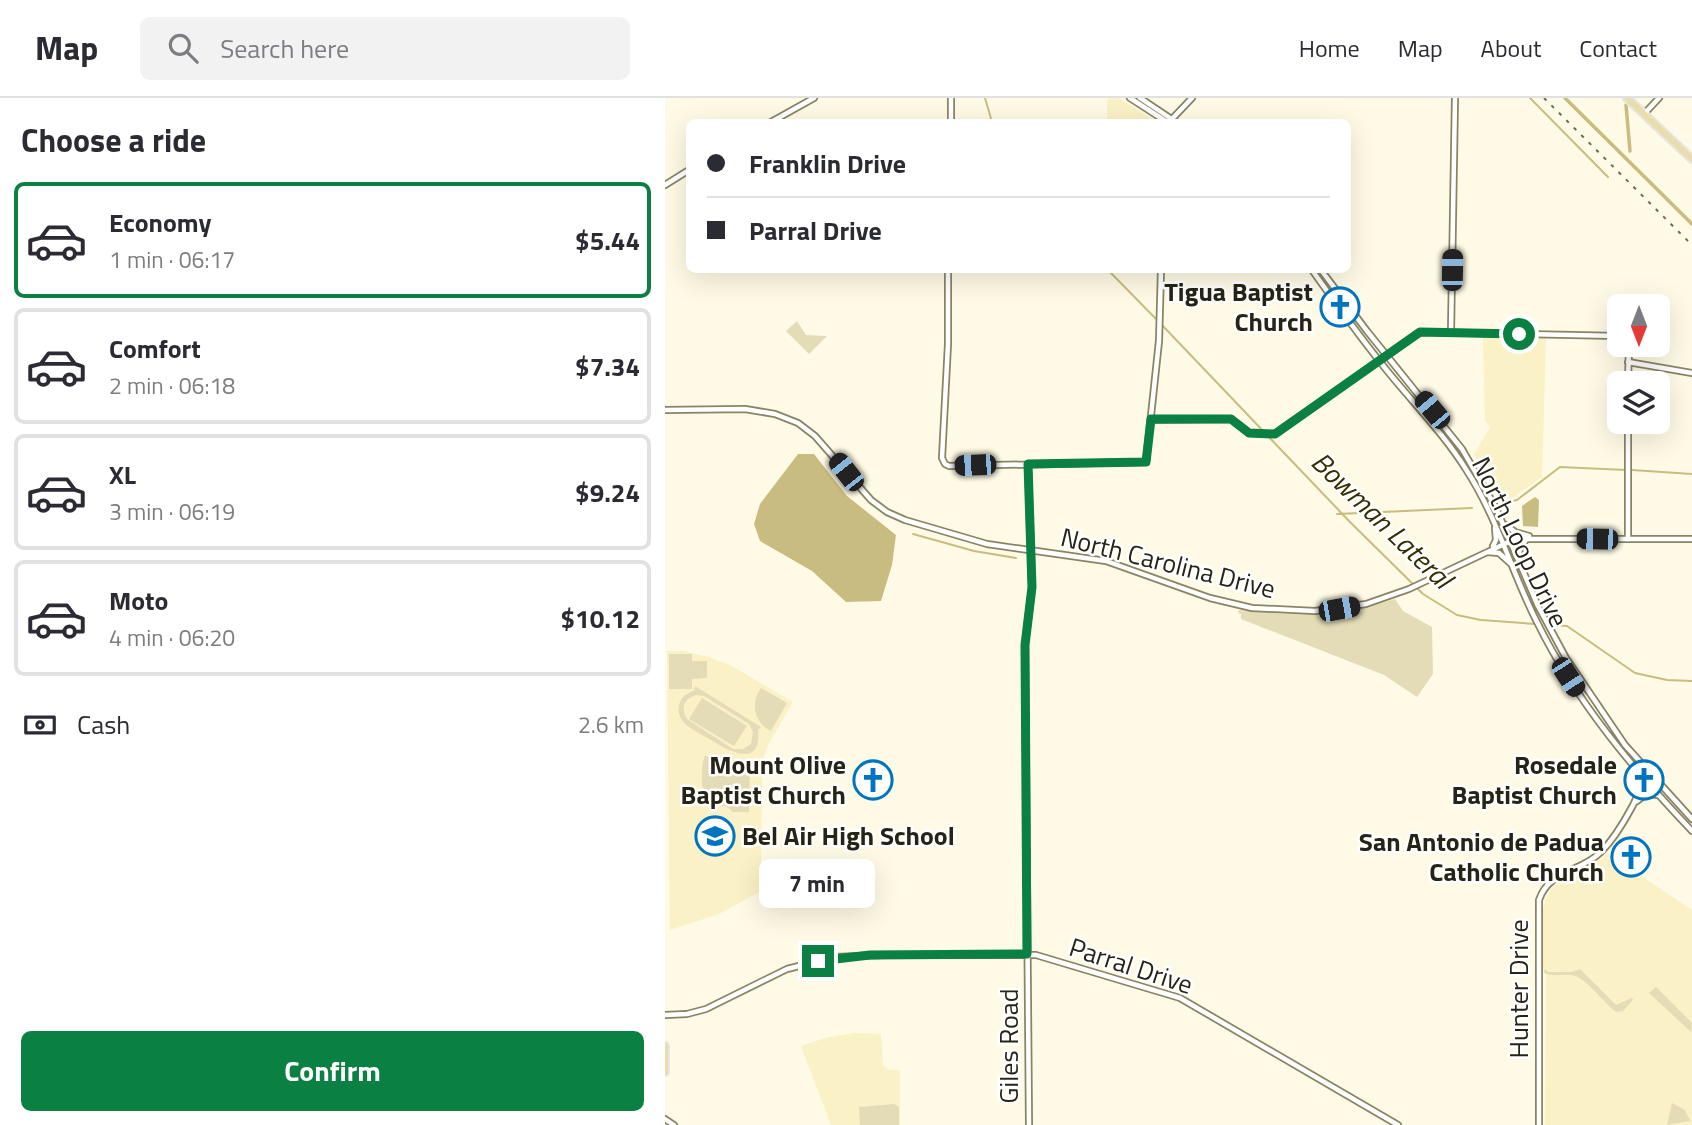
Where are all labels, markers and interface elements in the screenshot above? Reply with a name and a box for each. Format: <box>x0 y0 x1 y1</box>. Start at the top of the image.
search box <box>140 17 630 80</box>
text: Map <box>35 23 98 73</box>
icon: search <box>164 29 202 67</box>
text: Search here <box>220 29 349 68</box>
text: Home <box>1299 30 1360 66</box>
text: Map <box>1398 30 1443 66</box>
text: About <box>1481 30 1541 66</box>
text: Contact <box>1579 30 1657 66</box>
text: Choose a ride <box>21 116 206 164</box>
text: Franklin Drive <box>749 144 906 183</box>
text: Economy <box>109 203 211 242</box>
icon: car <box>25 209 88 272</box>
text: Parral Drive <box>749 211 882 250</box>
text: $5.44 <box>575 221 640 260</box>
text: 1 min · 06:17 <box>109 242 235 277</box>
car <box>1442 249 1463 291</box>
place label: Tigua Baptist Church <box>1164 272 1313 341</box>
church icon: Tigua Baptist Church <box>1319 286 1361 328</box>
north arrow <box>1607 294 1669 357</box>
map controls <box>1607 294 1670 434</box>
route start <box>1503 318 1535 350</box>
text: Comfort <box>109 329 201 368</box>
icon: car <box>25 335 88 398</box>
text: $7.34 <box>575 347 640 386</box>
text: 2 min · 06:18 <box>109 368 235 403</box>
button: layers <box>1607 371 1670 434</box>
car <box>1411 387 1454 433</box>
water label: Bowman Lateral <box>1302 441 1465 600</box>
car <box>825 449 868 495</box>
street label: North Loop Drive <box>1462 450 1579 633</box>
car <box>954 454 997 476</box>
text: XL <box>109 455 136 494</box>
icon: car <box>25 461 88 524</box>
text: $9.24 <box>575 473 640 512</box>
text: 3 min · 06:19 <box>109 494 235 529</box>
street label: North Carolina Drive <box>1057 517 1280 608</box>
car <box>1576 528 1619 550</box>
text: Moto <box>109 581 168 620</box>
icon: car <box>25 587 88 650</box>
car <box>1317 595 1362 623</box>
text: $10.12 <box>561 599 640 638</box>
text: 4 min · 06:20 <box>109 620 235 655</box>
car <box>1548 654 1589 700</box>
text: Cash <box>77 705 130 744</box>
icon: cash <box>21 706 59 744</box>
text: 2.6 km <box>578 707 644 742</box>
place label: Mount Olive Baptist Church <box>681 745 846 814</box>
place label: Rosedale Baptist Church <box>1452 745 1617 814</box>
church icon: Mount Olive Baptist Church <box>852 759 894 801</box>
church icon: Rosedale Baptist Church <box>1623 759 1665 801</box>
school or university icon: Bel Air High School <box>694 815 736 857</box>
place label: Bel Air High School <box>742 816 955 855</box>
place label: San Antonio de Padua Catholic Church <box>1359 822 1604 891</box>
church icon: San Antonio de Padua Catholic Church <box>1610 836 1652 878</box>
callout: 7 min <box>760 860 876 908</box>
text: 7 min <box>789 866 845 901</box>
street label: Hunter Drive <box>1499 919 1538 1059</box>
street label: Parral Drive <box>1064 927 1198 1004</box>
route end <box>802 945 834 977</box>
street label: Giles Road <box>989 989 1028 1103</box>
button: Confirm <box>21 1031 644 1111</box>

